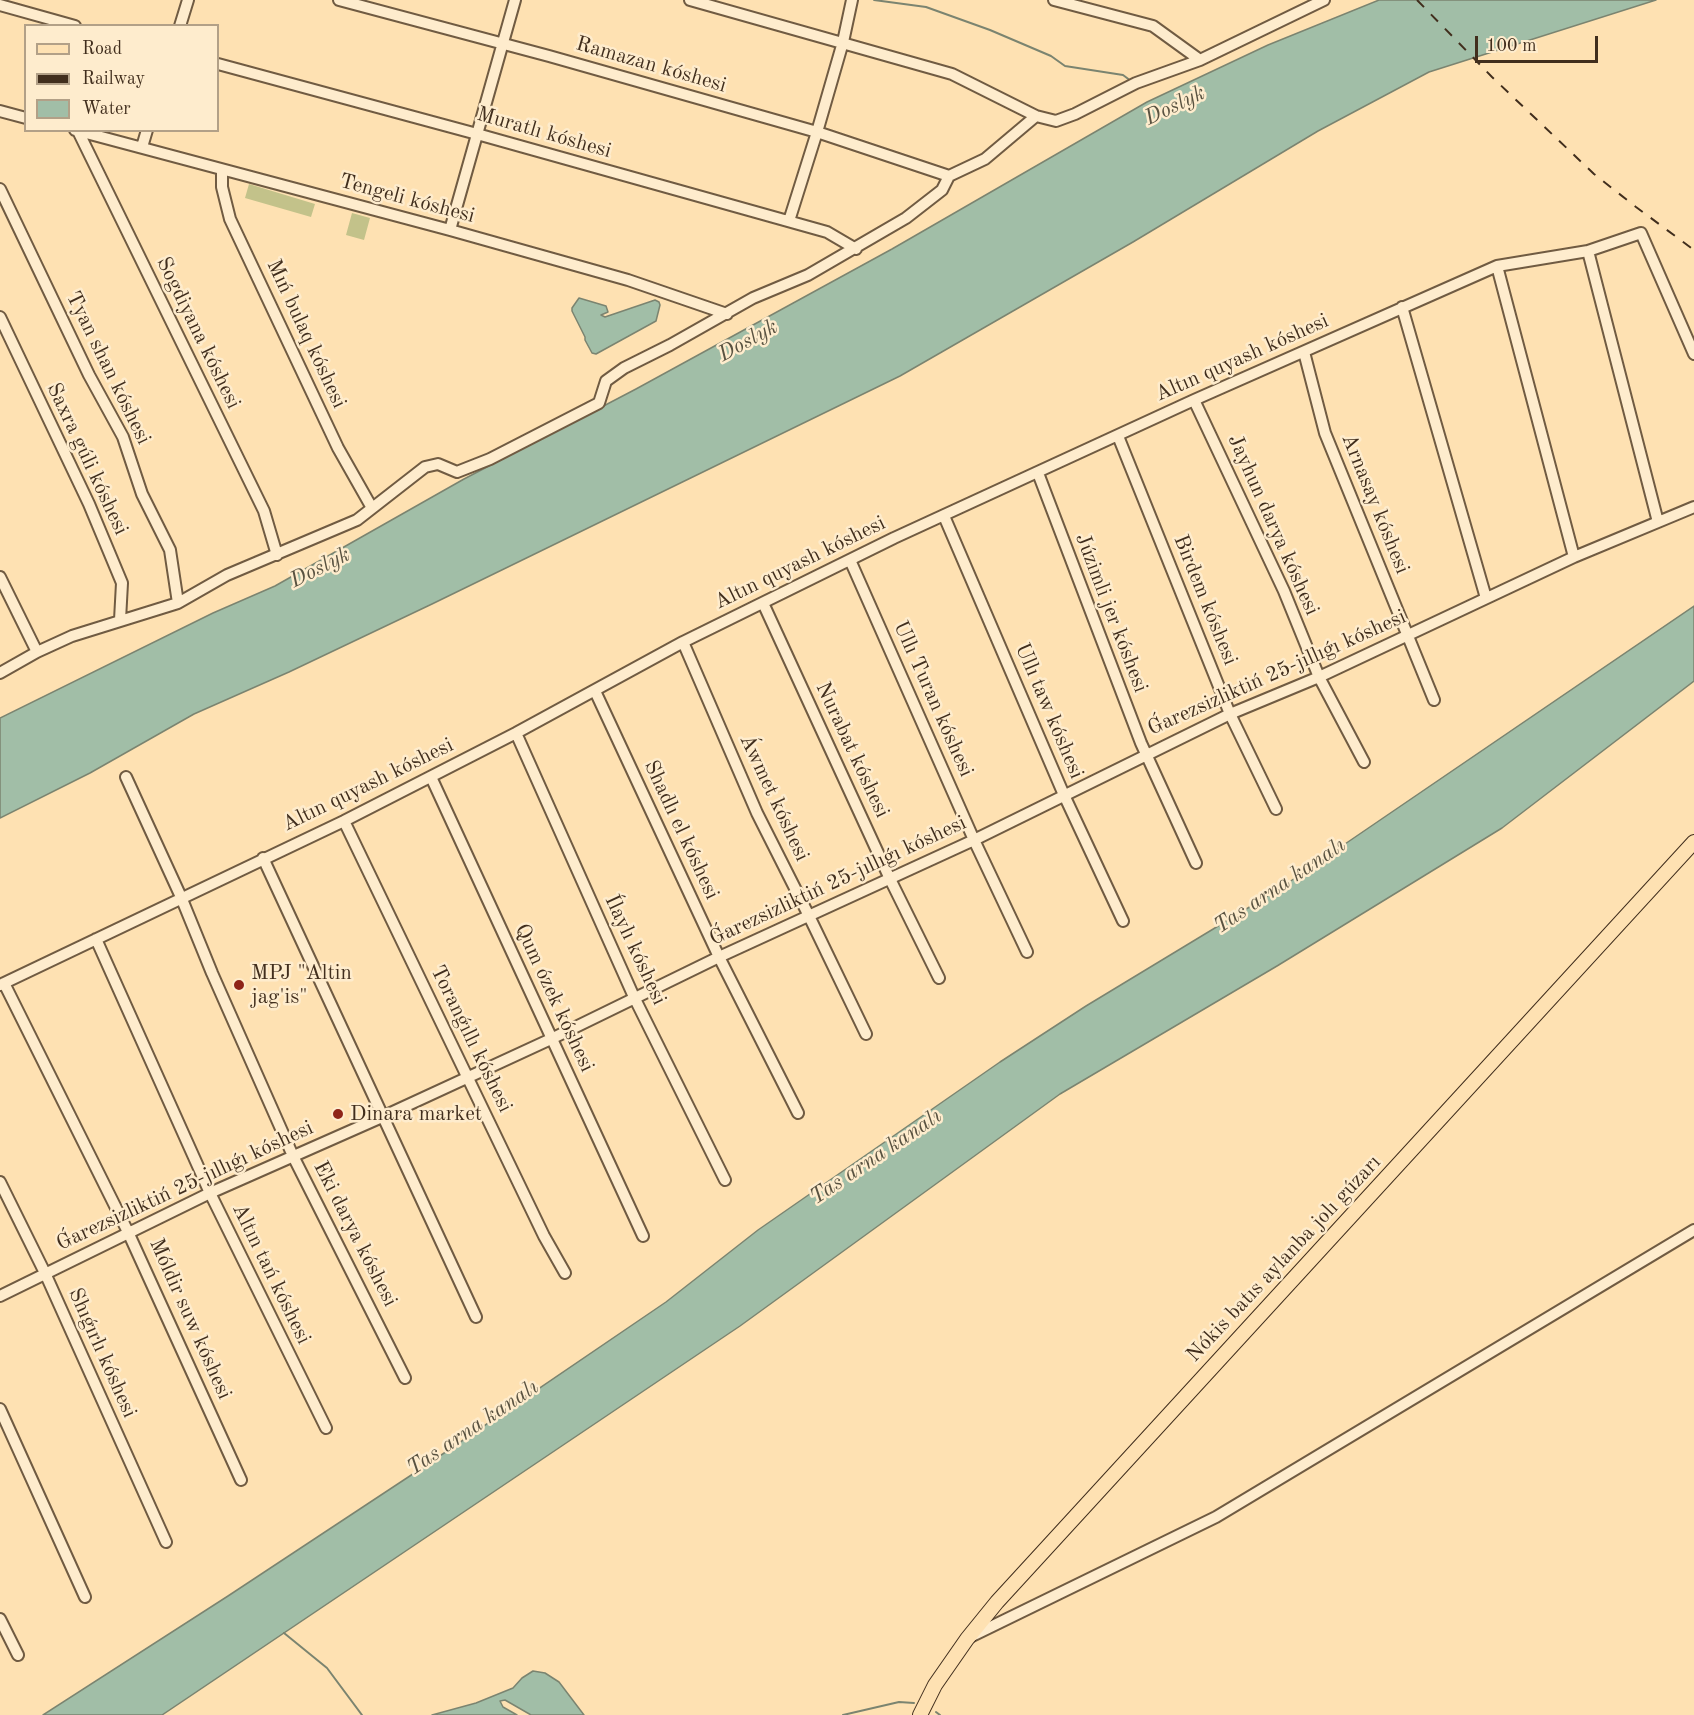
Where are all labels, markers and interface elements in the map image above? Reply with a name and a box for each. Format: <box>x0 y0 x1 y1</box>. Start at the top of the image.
legend <box>24 24 219 132</box>
scale bar <box>1478 24 1601 62</box>
street label: Ramazan kóshesi <box>573 31 729 99</box>
text: 100 m <box>1486 37 1537 55</box>
text: Road <box>82 40 122 58</box>
text: Railway <box>82 70 145 88</box>
water label: Doslyk <box>1140 80 1210 132</box>
text: Water <box>82 100 131 118</box>
street label: Muratlı kóshesi <box>474 102 614 164</box>
street label: Tengeli kóshesi <box>337 169 477 229</box>
street label: Sogdiyana kóshesi <box>150 253 246 413</box>
street label: Mıń bulaq kóshesi <box>261 256 351 412</box>
street label: Tyan shan kóshesi <box>60 287 156 449</box>
street label: Altın quyash kóshesi <box>1151 308 1333 408</box>
water label: Doslyk <box>713 314 783 368</box>
street label: Saxra gúli kóshesi <box>41 379 133 539</box>
street label: Arnasay kóshesi <box>1335 430 1415 578</box>
street label: Jayhun darya kóshesi <box>1222 431 1324 619</box>
street label: Altın quyash kóshesi <box>710 511 890 615</box>
street label: Júzimli jer kóshesi <box>1069 530 1153 696</box>
street label: Birdem kóshesi <box>1167 531 1243 669</box>
water label: Doslyk <box>285 542 355 594</box>
street label: Ǵarezsizliktiń 25-jıllıǵı kóshesi <box>1144 604 1410 742</box>
street label: Ullı Turan kóshesi <box>887 617 979 781</box>
street label: Ullı taw kóshesi <box>1009 639 1089 783</box>
street label: Nurabat kóshesi <box>810 678 894 822</box>
street label: Áwmet kóshesi <box>734 731 814 865</box>
street label: Altın quyash kóshesi <box>278 733 458 837</box>
street label: Shadlı el kóshesi <box>638 756 724 904</box>
street label: Ǵarezsizliktiń 25-jıllıǵı kóshesi <box>706 810 970 952</box>
water label: Tas arna kanalı <box>1209 832 1351 940</box>
street label: Ílaylı kóshesi <box>599 891 671 1009</box>
street label: Qum ózek kóshesi <box>509 920 599 1076</box>
place label: MPJ "Altin jag'is" <box>251 960 352 1010</box>
street label: Toranǵıllı kóshesi <box>424 961 518 1117</box>
marker: MPJ "Altin jag'is" <box>232 978 246 992</box>
place label: Dinara market <box>350 1101 482 1127</box>
water label: Tas arna kanalı <box>805 1103 947 1211</box>
marker: Dinara market <box>331 1107 345 1121</box>
street label: Ǵarezsizliktiń 25-jıllıǵı kóshesi <box>53 1115 317 1257</box>
street label: Nókis batıs aylanba jolı gúzarı <box>1181 1150 1387 1368</box>
street label: Eki darya kóshesi <box>307 1157 403 1311</box>
street label: Altın tań kóshesi <box>226 1200 316 1348</box>
street label: Móldir suw kóshesi <box>143 1235 237 1403</box>
street label: Shıǵırlı kóshesi <box>62 1284 142 1422</box>
water label: Tas arna kanalı <box>402 1374 544 1482</box>

